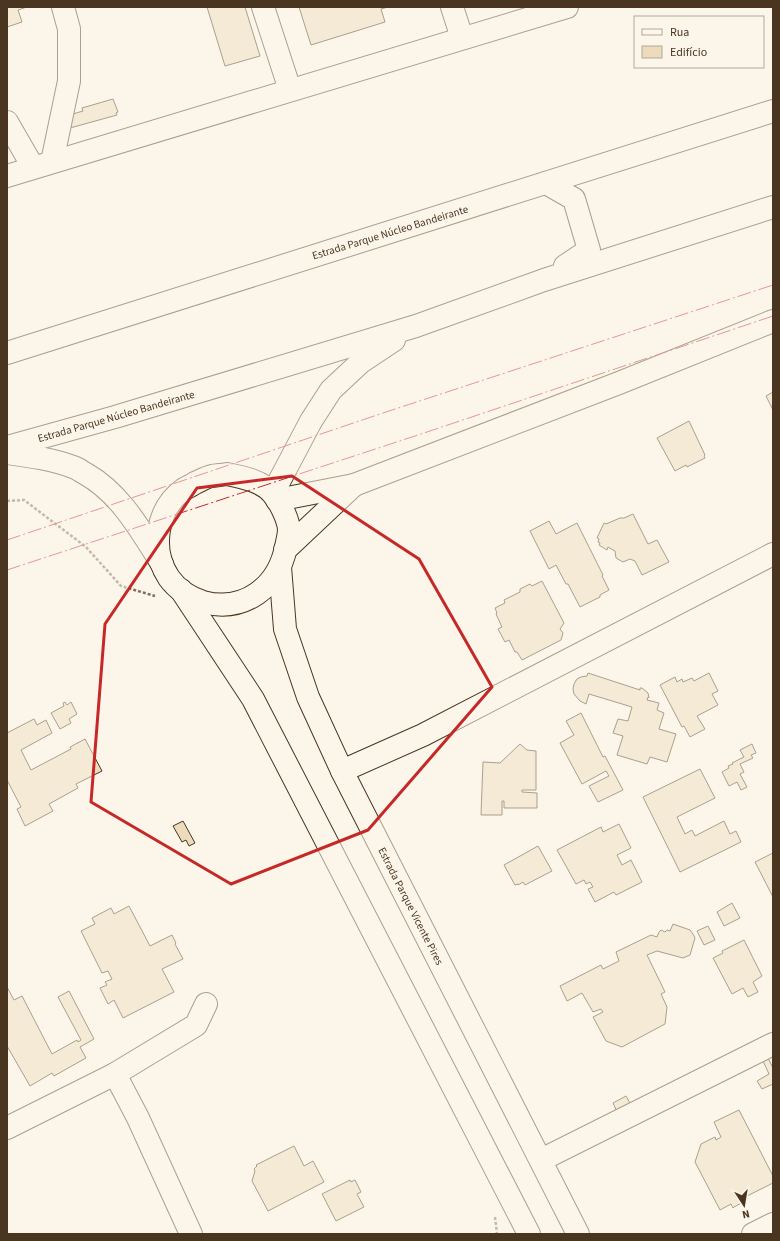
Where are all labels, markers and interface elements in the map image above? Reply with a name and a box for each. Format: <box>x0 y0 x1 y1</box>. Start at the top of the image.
legend <box>634 16 764 68</box>
text: Rua <box>670 24 689 41</box>
text: Edifício <box>670 44 707 61</box>
street label: Estrada Parque Núcleo Bandeirante <box>310 201 471 263</box>
street label: Estrada Parque Núcleo Bandeirante <box>36 387 197 446</box>
street label: Estrada Parque Vicente Pires <box>374 845 447 968</box>
north arrow <box>724 1185 764 1225</box>
text: N <box>741 1206 751 1222</box>

